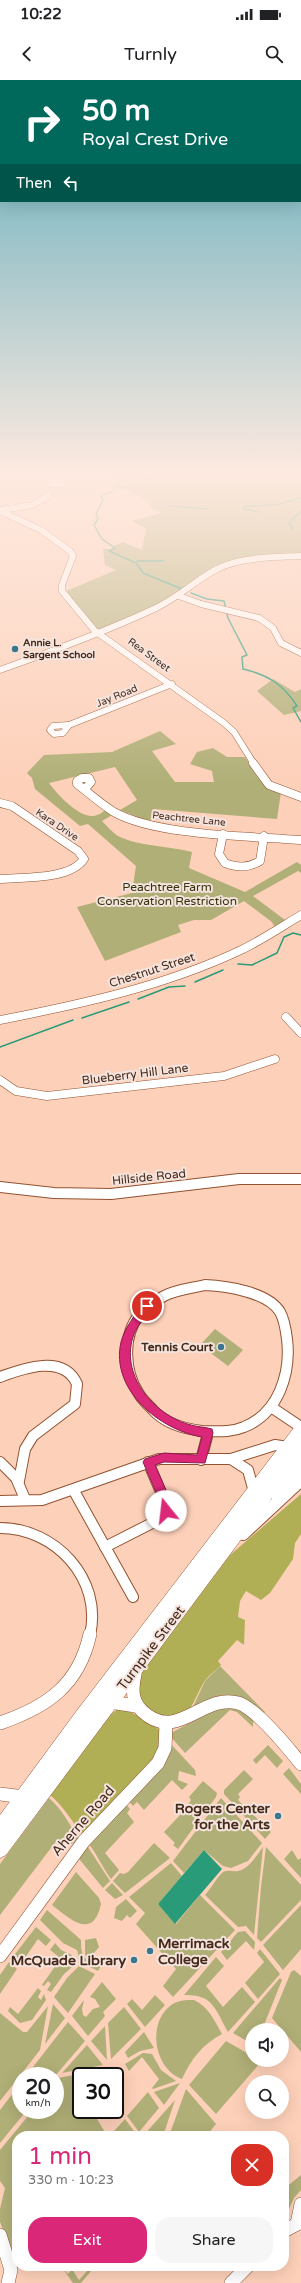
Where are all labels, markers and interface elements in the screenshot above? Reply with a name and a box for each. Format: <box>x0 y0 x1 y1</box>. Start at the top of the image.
text: 10:22 <box>20 5 62 23</box>
icon: back <box>16 43 38 65</box>
text: Turnly <box>124 43 177 65</box>
icon: search <box>263 43 285 65</box>
text: 50 m <box>82 94 150 128</box>
icon: right <box>16 96 68 148</box>
text: Royal Crest Drive <box>82 128 228 150</box>
icon: left <box>60 172 82 194</box>
text: Then <box>16 174 52 192</box>
street label: Rea Street <box>125 636 173 675</box>
place label: Annie L. Sargent School <box>23 637 95 661</box>
marker: Annie L. Sargent School <box>10 644 20 654</box>
street label: Jay Road <box>95 682 139 710</box>
street label: Kara Drive <box>33 806 81 844</box>
street label: Peachtree Lane <box>152 809 227 829</box>
park label: Peachtree Farm Conservation Restriction <box>97 880 237 908</box>
street label: Chestnut Street <box>107 949 197 990</box>
street label: Blueberry Hill Lane <box>81 1060 189 1087</box>
street label: Hillside Road <box>111 1166 187 1188</box>
pin <box>130 1289 164 1323</box>
icon: arrive <box>136 1295 158 1317</box>
place label: Tennis Court <box>140 1340 213 1354</box>
marker: Tennis Court <box>216 1342 226 1352</box>
position arrow <box>145 1490 187 1532</box>
street label: Turnpike Street <box>114 1602 189 1694</box>
street label: Aherne Road <box>48 1782 118 1860</box>
place label: Rogers Center for the Arts <box>175 1800 271 1833</box>
marker: Rogers Center for the Arts <box>273 1811 283 1821</box>
place label: Merrimack College <box>158 1935 230 1968</box>
marker: Merrimack College <box>145 1946 155 1956</box>
place label: McQuade Library <box>11 1952 126 1969</box>
marker: McQuade Library <box>129 1955 139 1965</box>
map controls <box>245 2023 289 2119</box>
button: sound <box>245 2023 289 2067</box>
speed limit sign: 30 <box>72 2067 124 2119</box>
button: search <box>245 2075 289 2119</box>
text: 20 <box>25 2076 51 2100</box>
text: km/h <box>25 2097 51 2109</box>
text: 1 min <box>28 2142 92 2171</box>
button: close <box>231 2144 273 2186</box>
text: 330 m · 10:23 <box>28 2172 114 2188</box>
button: Exit <box>28 2217 147 2263</box>
button: Share <box>155 2217 273 2263</box>

